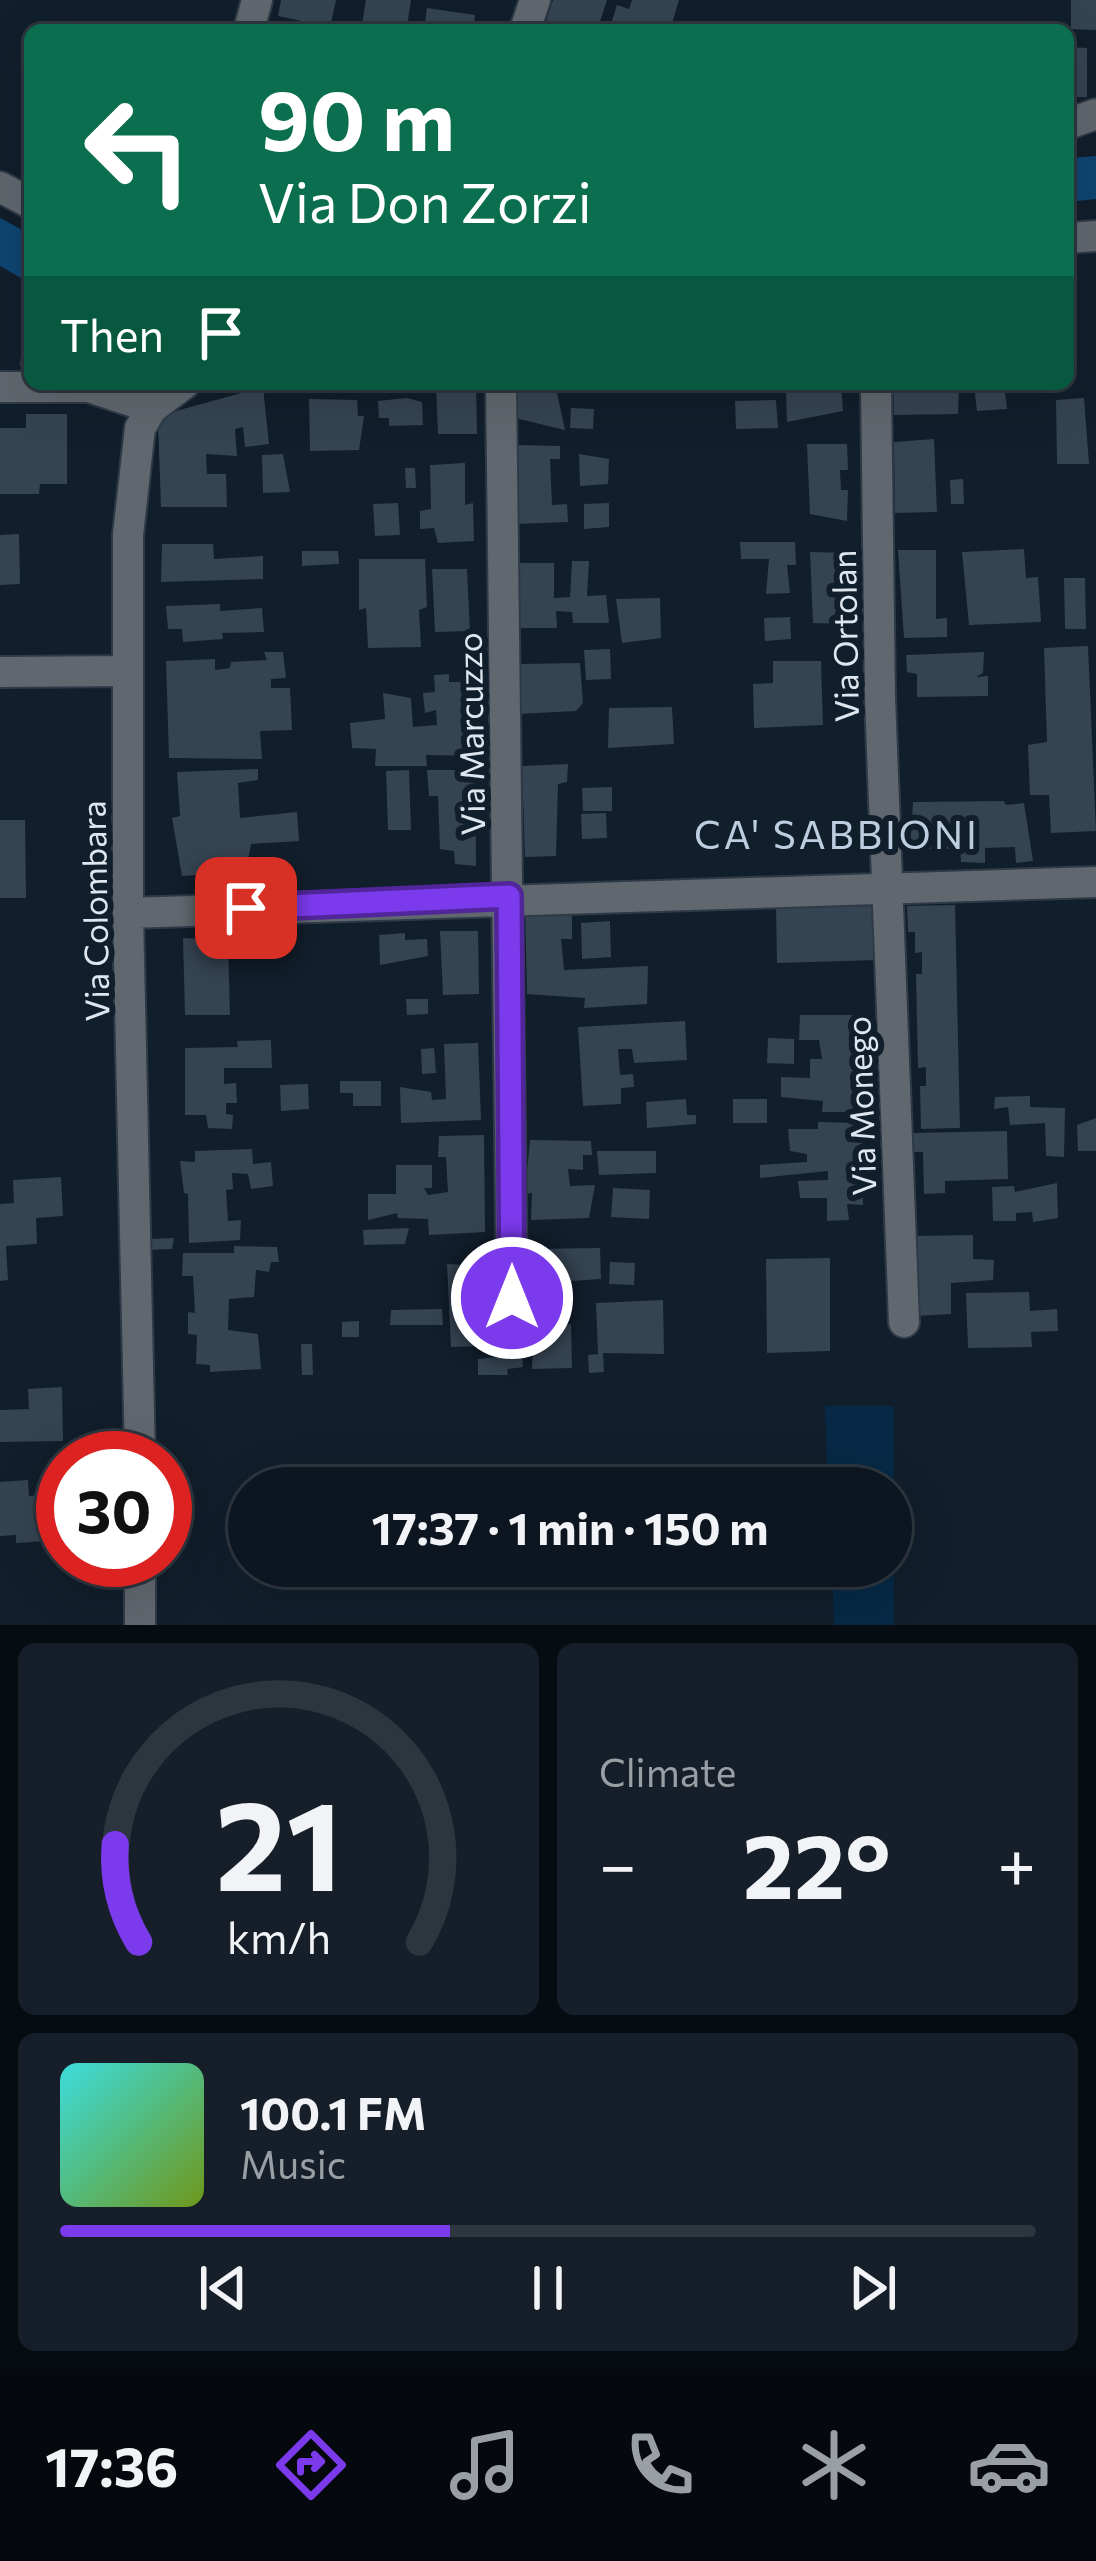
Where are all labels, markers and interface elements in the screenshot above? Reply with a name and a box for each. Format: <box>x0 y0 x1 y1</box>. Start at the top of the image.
text: 90 m <box>258 66 455 168</box>
icon: left <box>60 72 216 228</box>
text: Via Don Zorzi <box>258 168 592 234</box>
icon: arrive <box>188 300 254 366</box>
text: Then <box>60 306 164 361</box>
street label: Via Ortolan <box>822 549 866 723</box>
street label: Via Marcuzzo <box>448 632 492 836</box>
street label: Via Colombara <box>72 800 116 1022</box>
district label: CA' SABBIONI <box>694 809 980 857</box>
pin <box>195 857 297 959</box>
icon: arrive <box>213 875 279 941</box>
street label: Via Monego <box>836 1016 884 1196</box>
position arrow <box>449 1235 575 1361</box>
speed limit sign: 30 <box>36 1431 192 1587</box>
text: 17:37 · 1 min · 150 m <box>372 1499 768 1554</box>
text: Climate <box>599 1747 736 1795</box>
text: 21 <box>215 1764 342 1917</box>
text: 22° <box>743 1807 891 1918</box>
text: − <box>599 1822 637 1903</box>
text: + <box>997 1822 1036 1903</box>
text: km/h <box>226 1910 331 1963</box>
text: 100.1 FM <box>240 2084 426 2139</box>
text: Music <box>240 2139 346 2187</box>
icon: previous <box>190 2255 256 2321</box>
icon: pause <box>515 2255 581 2321</box>
icon: next <box>840 2255 906 2321</box>
icon: directions <box>269 2423 353 2507</box>
icon: music <box>443 2423 527 2507</box>
icon: phone <box>618 2423 702 2507</box>
icon: climate <box>792 2423 876 2507</box>
icon: car <box>967 2423 1051 2507</box>
text: 17:36 <box>45 2432 178 2498</box>

